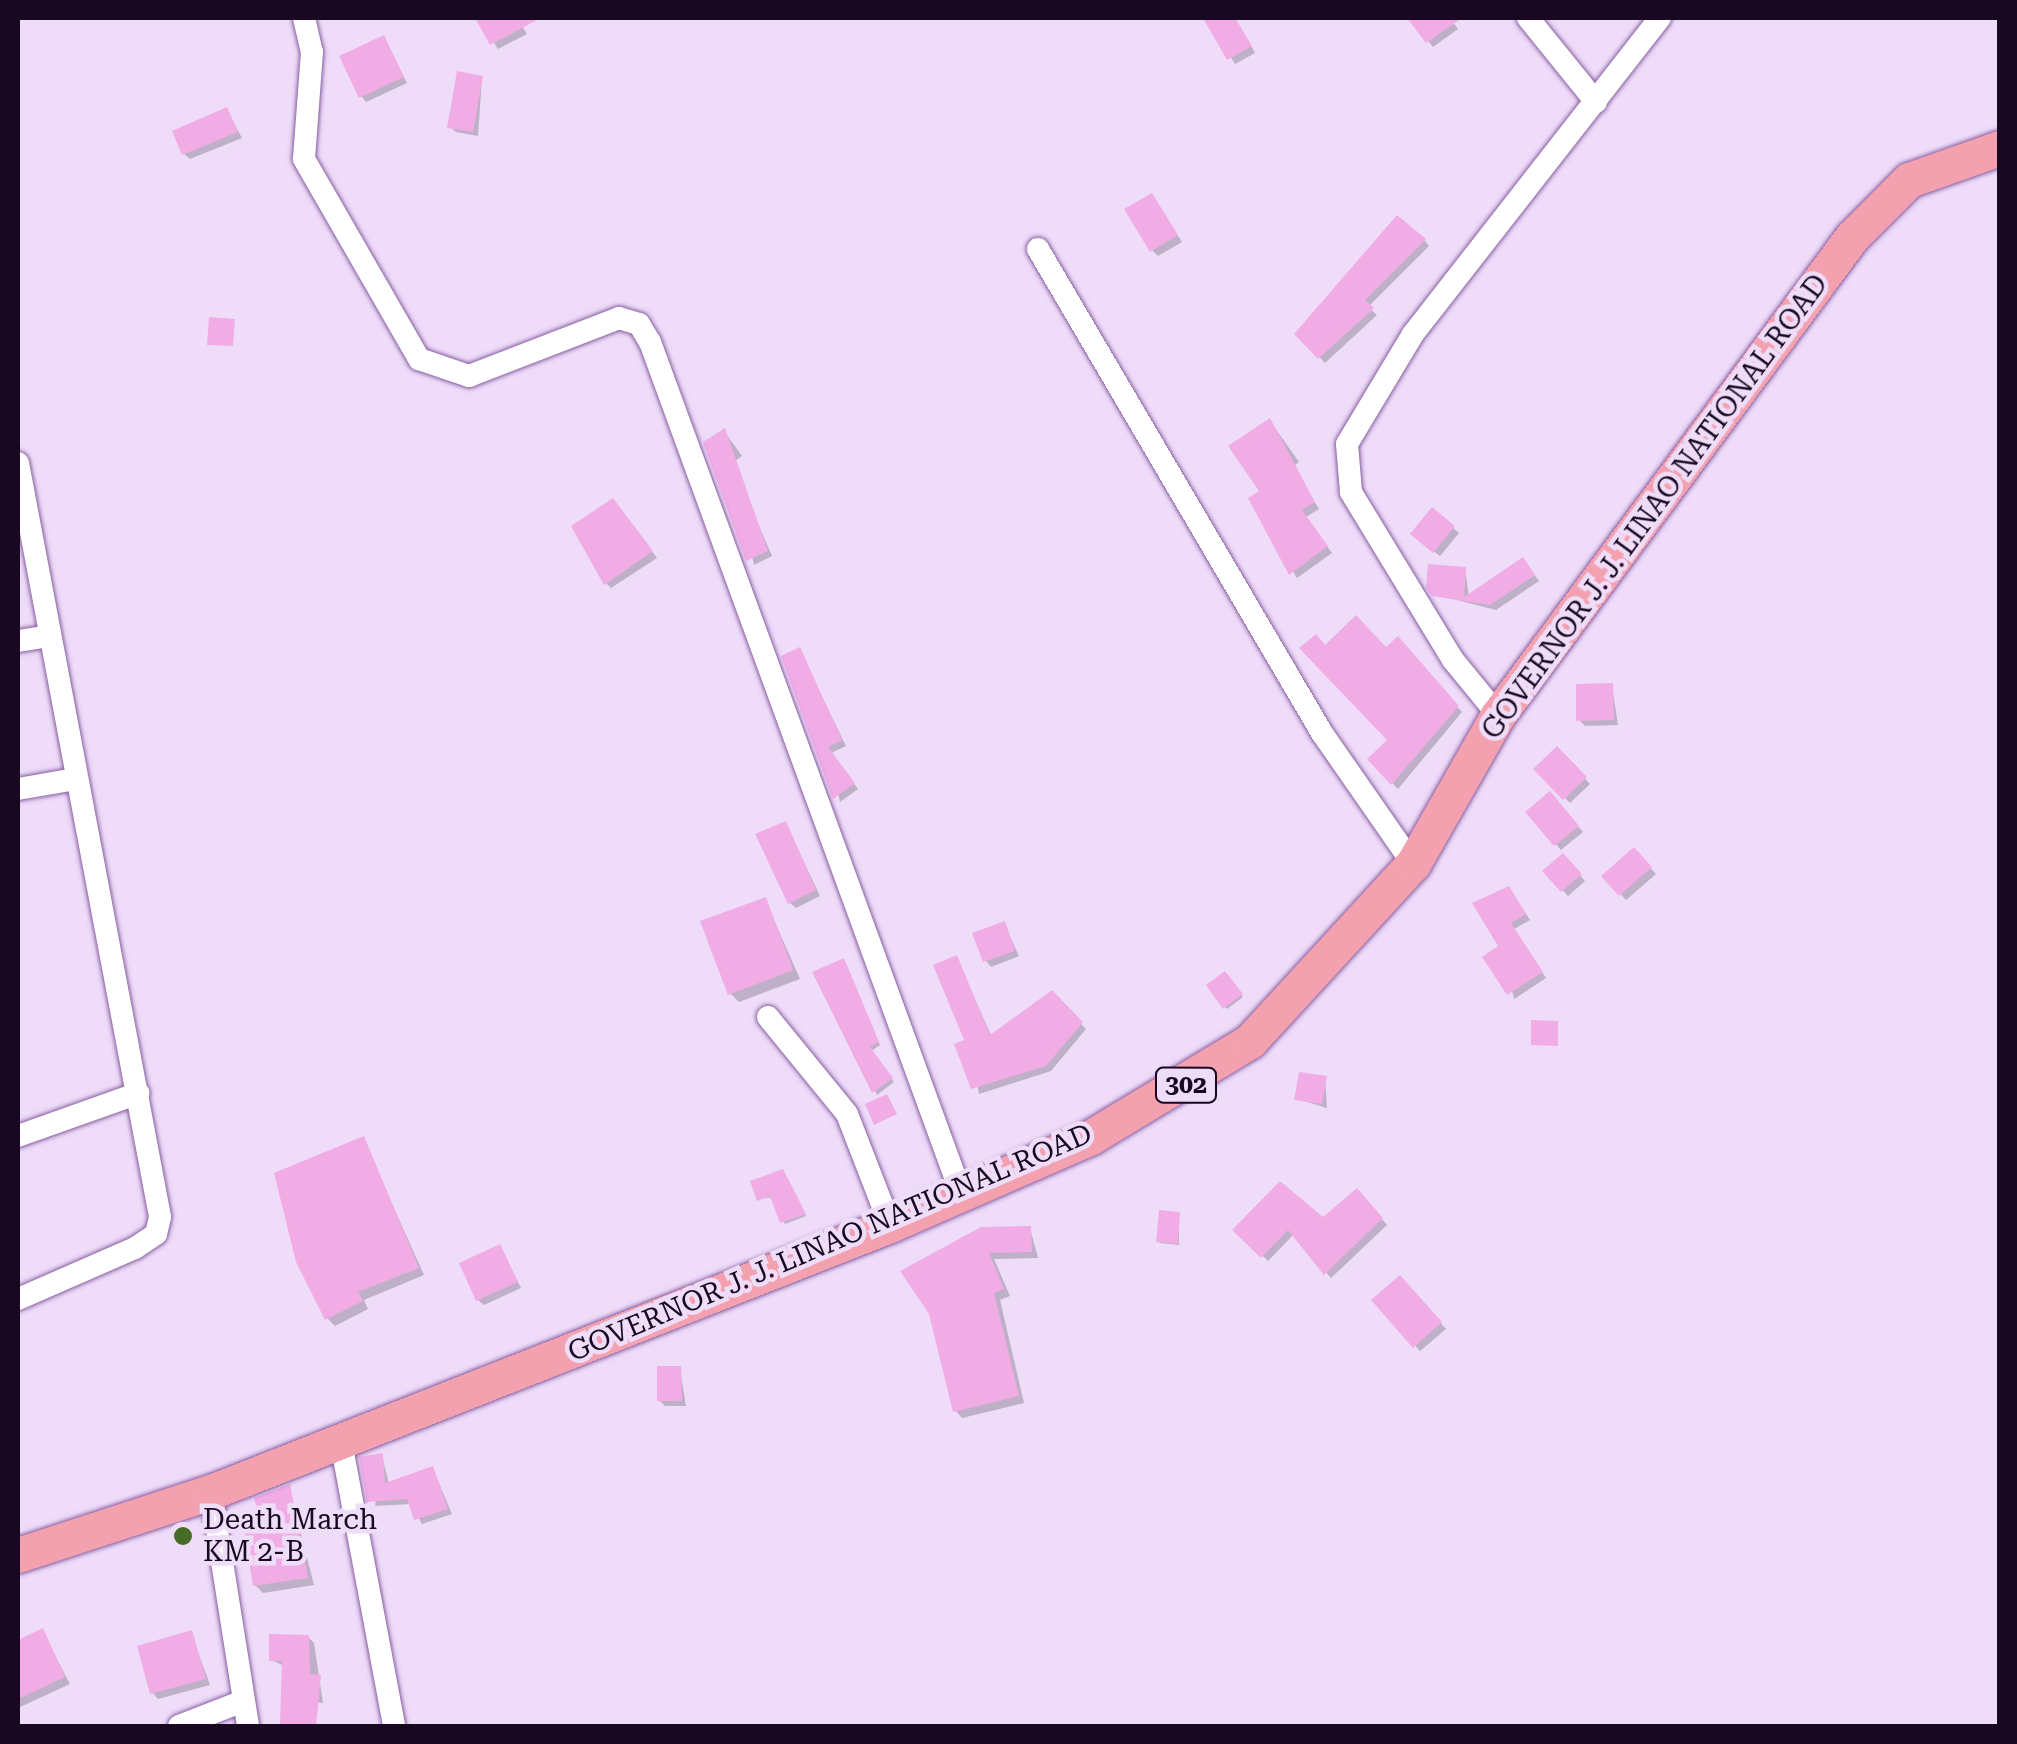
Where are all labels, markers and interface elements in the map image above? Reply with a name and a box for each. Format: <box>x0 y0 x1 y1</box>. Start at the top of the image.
street label: GOVERNOR J. J. LINAO NATIONAL ROAD <box>1475 268 1835 746</box>
road number: 302 <box>1154 1065 1218 1105</box>
street label: GOVERNOR J. J. LINAO NATIONAL ROAD <box>563 1117 1097 1369</box>
place label: Death March KM 2-B <box>203 1503 377 1569</box>
marker: Death March KM 2-B <box>172 1525 194 1547</box>

